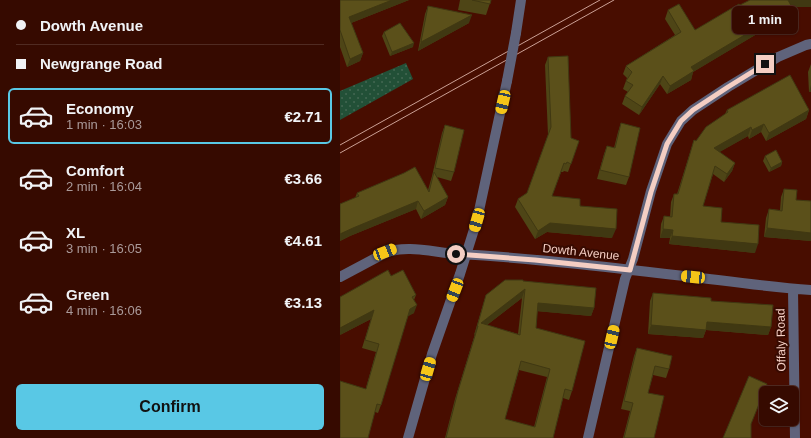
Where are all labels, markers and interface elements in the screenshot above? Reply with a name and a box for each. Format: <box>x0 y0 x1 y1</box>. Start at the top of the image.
callout: 1 min <box>732 6 798 34</box>
text: 1 min <box>748 12 782 27</box>
text: Dowth Avenue <box>40 17 143 34</box>
text: Newgrange Road <box>40 55 163 72</box>
route end <box>756 55 774 73</box>
car <box>494 89 512 115</box>
icon: car <box>18 98 54 134</box>
text: Economy <box>66 100 134 117</box>
text: €2.71 <box>284 108 322 125</box>
text: 1 min · 16:03 <box>66 117 142 132</box>
icon: car <box>18 160 54 196</box>
text: Comfort <box>66 162 124 179</box>
text: €3.66 <box>284 170 322 187</box>
text: 2 min · 16:04 <box>66 179 142 194</box>
car <box>468 207 486 233</box>
icon: car <box>18 222 54 258</box>
text: XL <box>66 224 85 241</box>
text: €4.61 <box>284 232 322 249</box>
text: 3 min · 16:05 <box>66 241 142 256</box>
street label: Dowth Avenue <box>542 241 620 263</box>
car <box>372 242 398 262</box>
route start <box>447 245 465 263</box>
car <box>680 270 706 284</box>
car <box>445 277 465 303</box>
icon: car <box>18 284 54 320</box>
text: Green <box>66 286 109 303</box>
text: €3.13 <box>284 294 322 311</box>
text: 4 min · 16:06 <box>66 303 142 318</box>
street label: Offaly Road <box>773 308 789 372</box>
car <box>603 324 621 350</box>
car <box>419 356 437 382</box>
button: Confirm <box>16 384 324 430</box>
map controls <box>759 386 799 426</box>
button: layers <box>759 386 799 426</box>

